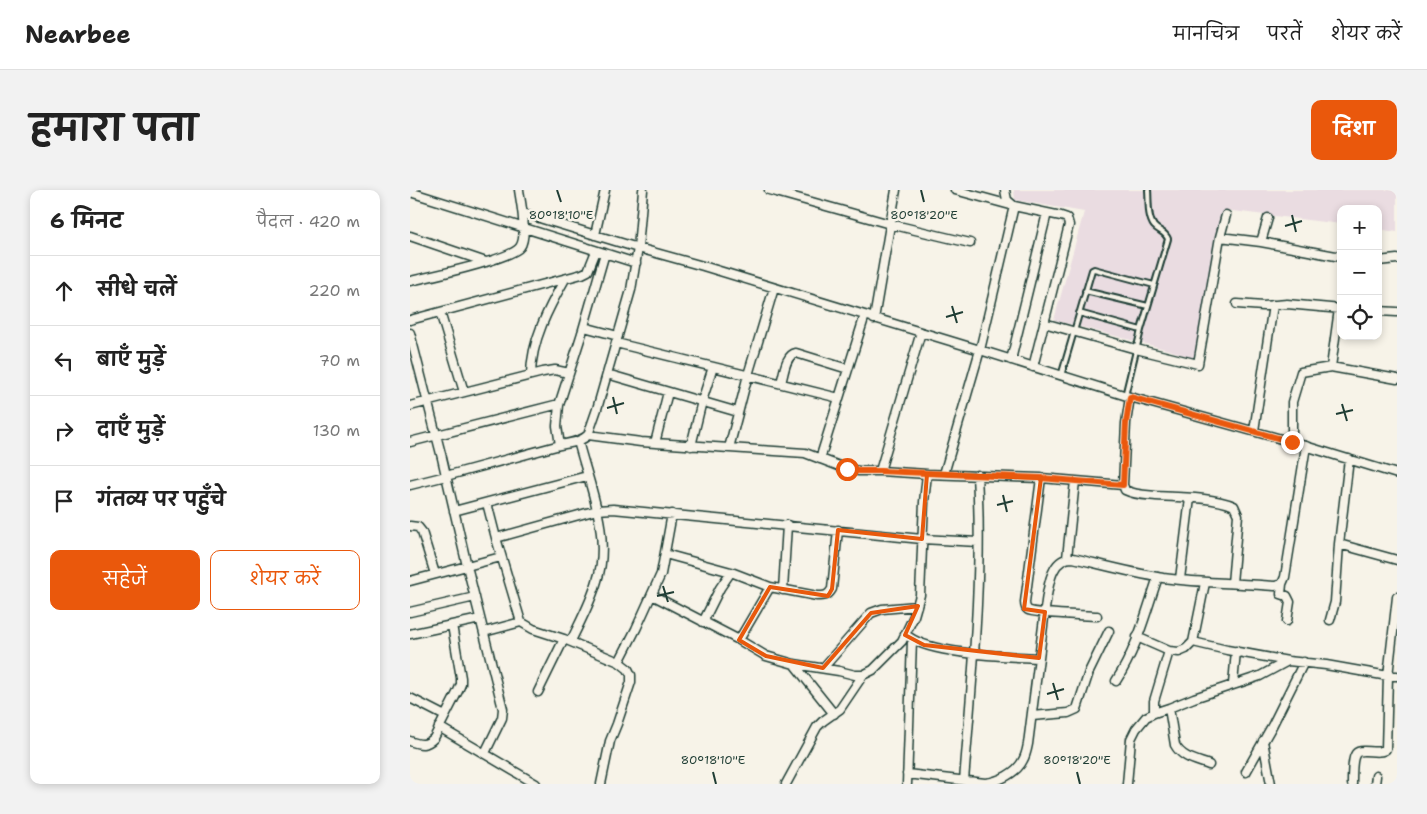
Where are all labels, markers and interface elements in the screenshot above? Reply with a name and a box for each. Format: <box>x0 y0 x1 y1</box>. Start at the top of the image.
text: Nearbee <box>25 19 131 51</box>
text: मानचित्र <box>1173 22 1239 46</box>
text: परतें <box>1267 22 1302 46</box>
text: शेयर करें <box>1330 22 1402 46</box>
button: दिशा <box>1311 100 1397 160</box>
text: हमारा पता <box>30 104 198 151</box>
map controls <box>1337 205 1382 340</box>
button: + <box>1337 205 1382 250</box>
text: 6 मिनट <box>50 207 123 235</box>
text: 80°18'10"E <box>529 207 593 223</box>
text: 80°18'20"E <box>890 207 958 223</box>
text: पैदल · 420 m <box>256 211 360 232</box>
button: − <box>1337 250 1382 295</box>
icon: ahead <box>50 277 78 305</box>
text: सीधे चलें <box>97 277 176 302</box>
text: 220 m <box>308 280 360 301</box>
button: locate <box>1337 295 1382 340</box>
icon: left <box>50 347 78 375</box>
text: बाएँ मुड़ें <box>97 347 165 372</box>
text: 70 m <box>319 350 360 371</box>
icon: right <box>50 417 78 445</box>
text: दाएँ मुड़ें <box>97 417 165 442</box>
text: 130 m <box>313 420 360 441</box>
route end <box>1281 431 1304 454</box>
route start <box>836 458 859 481</box>
icon: arrive <box>50 487 78 515</box>
text: गंतव्य पर पहुँचे <box>97 487 226 512</box>
button: सहेजें <box>50 550 200 610</box>
button: शेयर करें <box>210 550 360 610</box>
text: 80°18'10"E <box>681 752 745 768</box>
text: 80°18'20"E <box>1043 752 1111 768</box>

